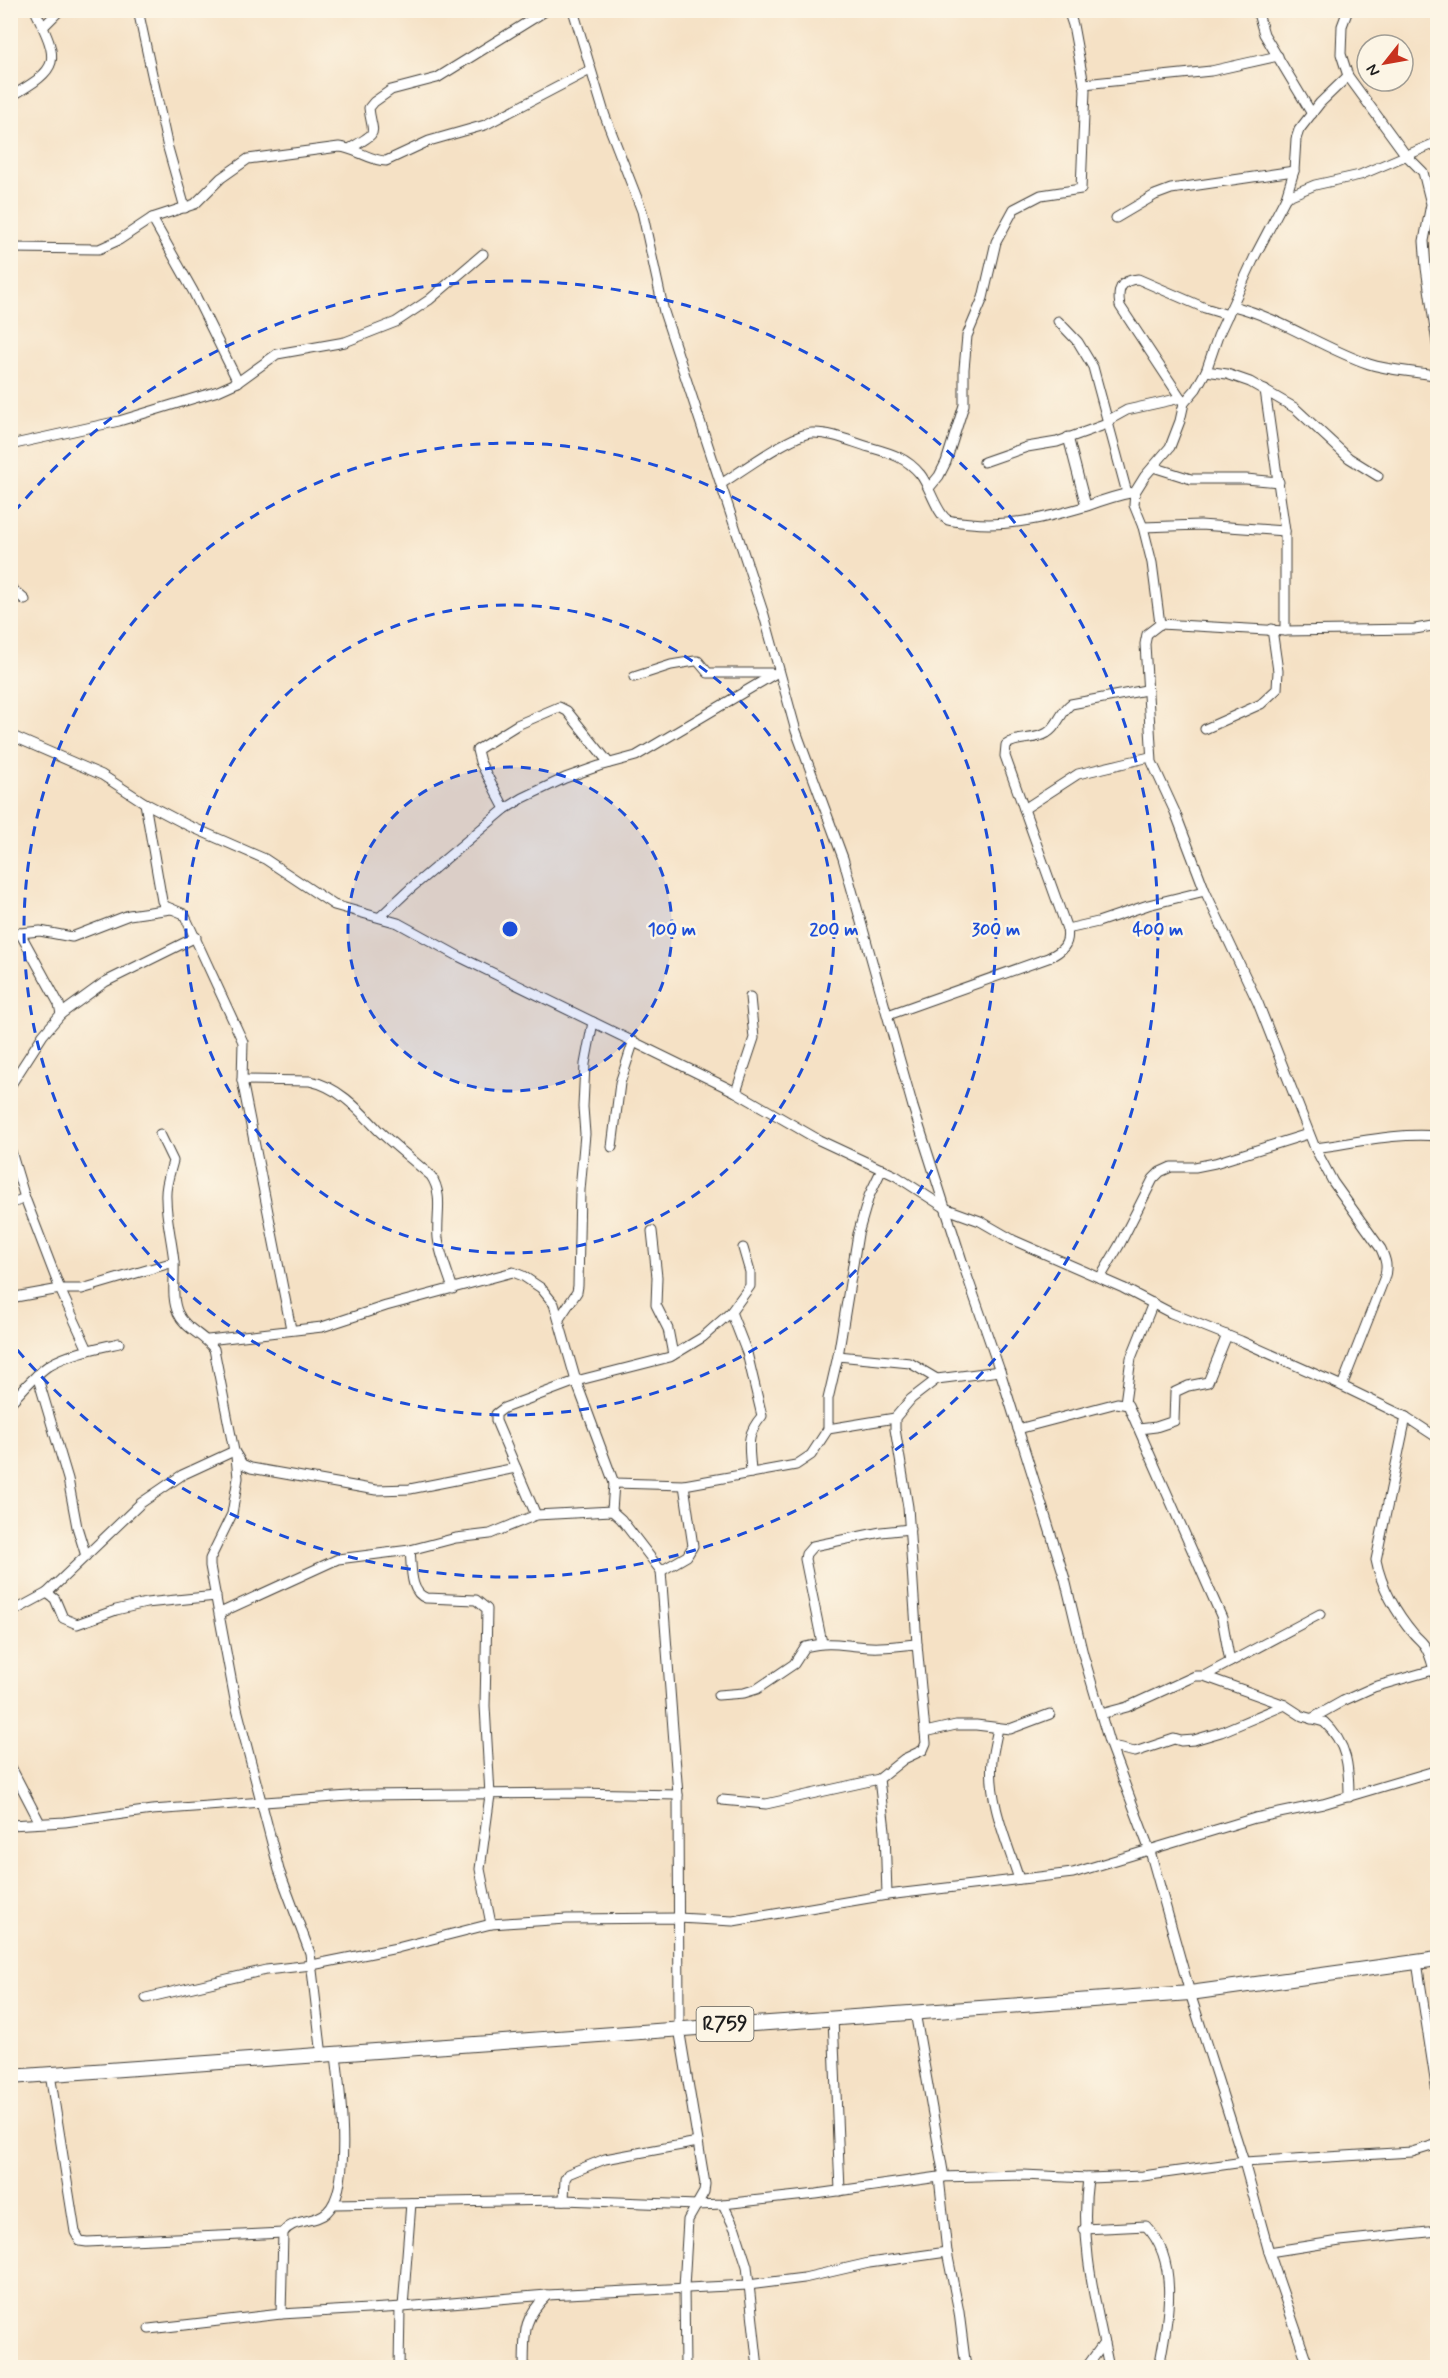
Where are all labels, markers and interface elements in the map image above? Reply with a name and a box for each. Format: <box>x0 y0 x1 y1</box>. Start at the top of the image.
north arrow <box>1355 33 1415 93</box>
text: N <box>1362 60 1385 80</box>
text: 100 m <box>648 918 696 942</box>
text: 200 m <box>809 918 859 942</box>
text: 300 m <box>972 918 1020 942</box>
text: 400 m <box>1133 918 1183 942</box>
centre of rings <box>500 919 520 939</box>
road number: R759 <box>696 2007 754 2041</box>

